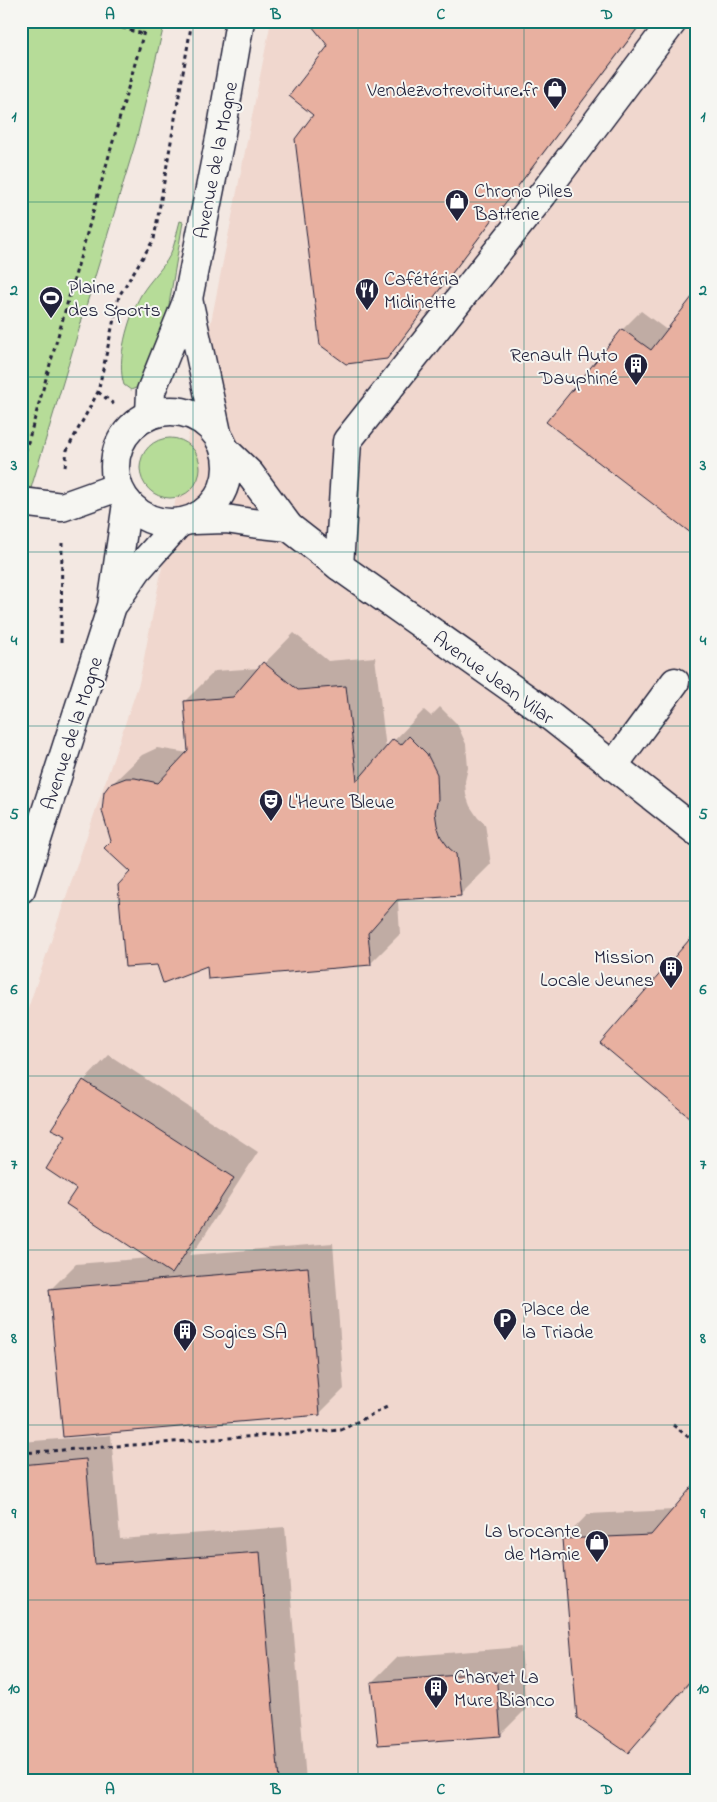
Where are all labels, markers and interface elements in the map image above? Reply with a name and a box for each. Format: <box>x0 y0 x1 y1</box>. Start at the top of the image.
text: A <box>105 3 115 27</box>
text: B <box>270 3 282 27</box>
text: C <box>437 3 446 27</box>
text: D <box>600 3 613 27</box>
shop icon: Vendezvotrevoiture.fr <box>542 76 568 110</box>
place label: Vendezvotrevoiture.fr <box>366 77 539 106</box>
street label: Avenue de la Mogne <box>188 79 248 242</box>
text: 1 <box>11 105 17 129</box>
text: 1 <box>700 105 706 129</box>
place label: Chrono Piles Batterie <box>473 178 573 230</box>
shop icon: Chrono Piles Batterie <box>444 188 470 222</box>
place label: Cafétéria Midinette <box>384 266 459 318</box>
place label: Plaine des Sports <box>68 274 161 326</box>
restaurant icon: Cafétéria Midinette <box>354 277 380 311</box>
text: 2 <box>9 279 18 303</box>
text: 2 <box>698 279 707 303</box>
sports icon: Plaine des Sports <box>38 285 64 319</box>
place label: Renault Auto Dauphiné <box>510 342 618 394</box>
building icon: Renault Auto Dauphiné <box>623 352 649 386</box>
text: 3 <box>10 454 18 478</box>
text: 3 <box>699 454 707 478</box>
street label: Avenue Jean Vilar <box>426 625 560 733</box>
text: 4 <box>10 629 18 653</box>
text: 4 <box>699 629 707 653</box>
street label: Avenue de la Mogne <box>35 653 113 814</box>
theatre icon: L'Heure Bleue <box>258 788 284 822</box>
place label: L'Heure Bleue <box>288 789 395 818</box>
text: 5 <box>9 803 19 827</box>
text: 5 <box>698 803 708 827</box>
place label: Mission Locale Jeunes <box>540 944 654 996</box>
building icon: Mission Locale Jeunes <box>658 955 684 989</box>
text: 6 <box>9 978 18 1002</box>
text: 6 <box>698 978 707 1002</box>
text: 7 <box>11 1153 18 1177</box>
text: 7 <box>700 1153 707 1177</box>
place label: Place de la Triade <box>522 1296 593 1348</box>
parking icon: Place de la Triade <box>492 1307 518 1341</box>
building icon: Sogics SA <box>172 1318 198 1352</box>
place label: Sogics SA <box>202 1319 287 1349</box>
text: 8 <box>10 1327 17 1351</box>
text: 8 <box>699 1327 706 1351</box>
text: 9 <box>11 1502 17 1526</box>
text: 9 <box>700 1502 706 1526</box>
place label: La brocante de Mamie <box>484 1518 580 1570</box>
shop icon: La brocante de Mamie <box>584 1529 610 1563</box>
place label: Charvet La Mure Bianco <box>454 1664 555 1716</box>
building icon: Charvet La Mure Bianco <box>423 1675 449 1709</box>
text: 10 <box>8 1677 20 1701</box>
text: 10 <box>697 1677 709 1701</box>
text: A <box>105 1778 115 1802</box>
text: B <box>270 1778 282 1802</box>
text: C <box>437 1778 446 1802</box>
text: D <box>600 1778 613 1802</box>

